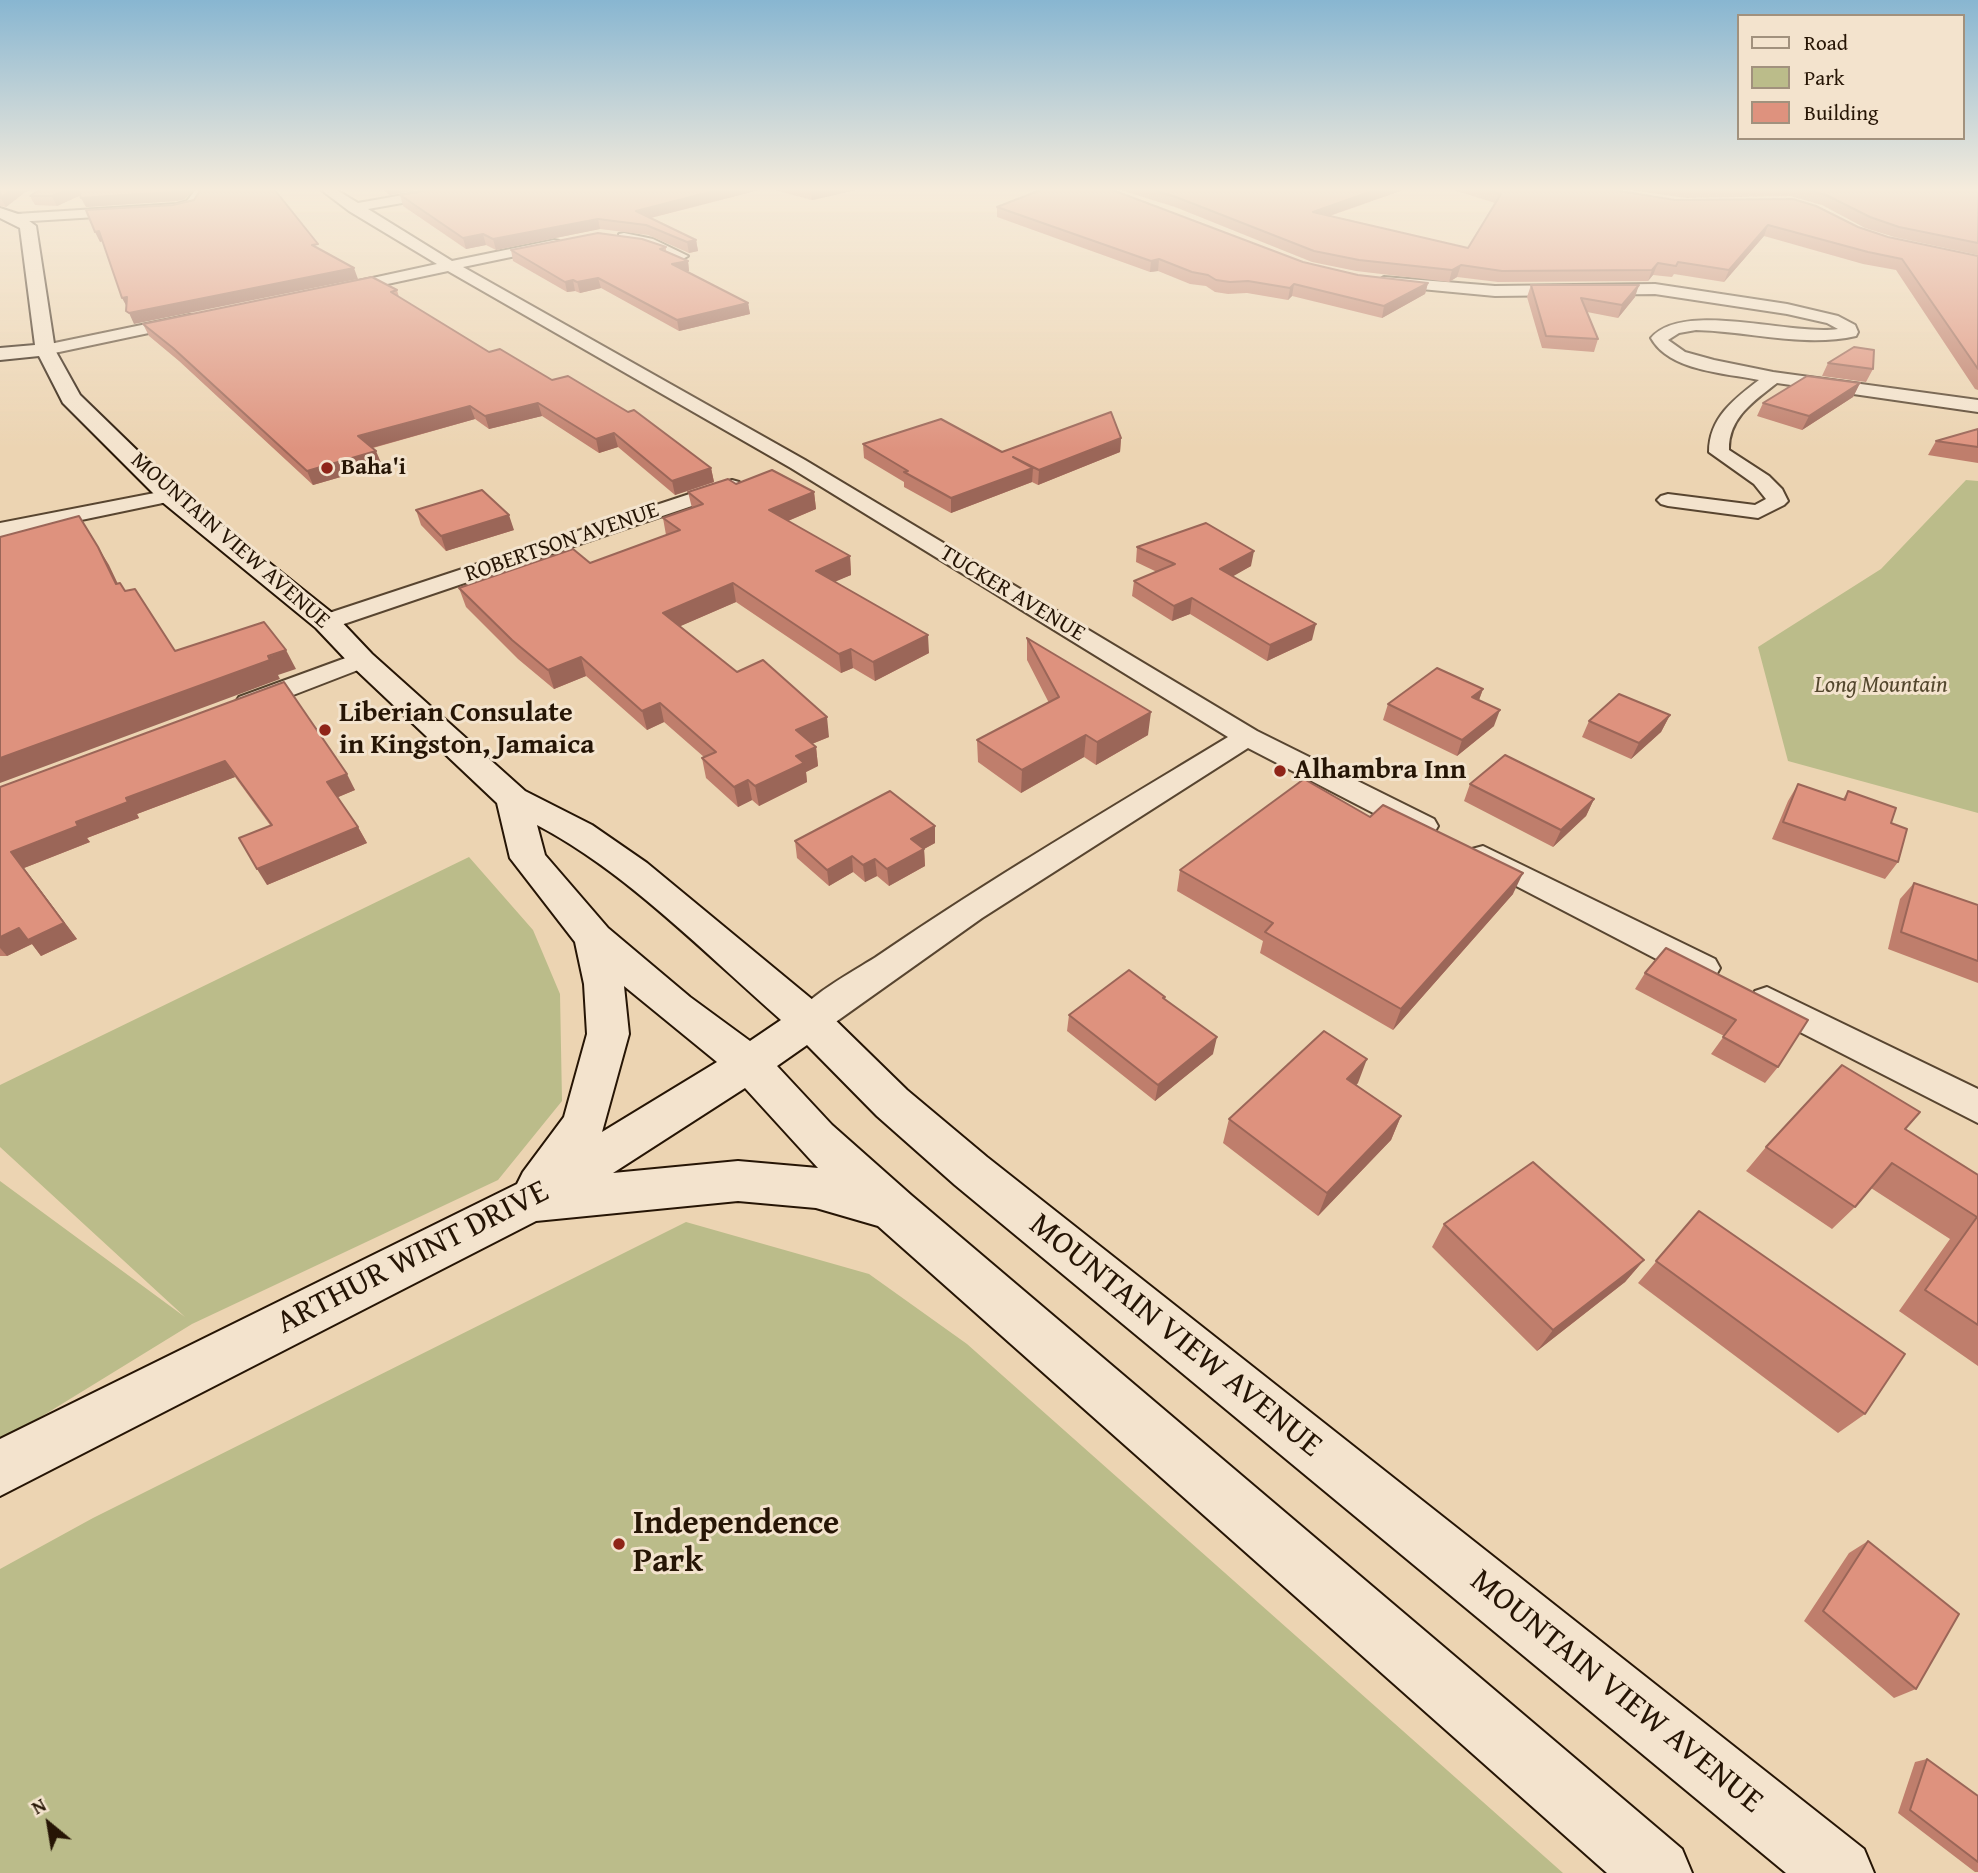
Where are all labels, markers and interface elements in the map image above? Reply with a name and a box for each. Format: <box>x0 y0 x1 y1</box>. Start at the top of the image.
legend <box>1736 14 1964 140</box>
text: Road <box>1804 27 1848 58</box>
text: Park <box>1804 62 1845 93</box>
text: Building <box>1804 97 1878 128</box>
street label: MOUNTAIN VIEW AVENUE <box>125 447 335 635</box>
place label: Baha'i <box>341 454 406 482</box>
marker: Baha'i <box>319 460 335 476</box>
street label: ROBERTSON AVENUE <box>461 497 663 589</box>
street label: TUCKER AVENUE <box>934 540 1090 648</box>
park label: Long Mountain <box>1814 672 1948 700</box>
place label: Liberian Consulate in Kingston, Jamaica <box>339 697 595 763</box>
marker: Liberian Consulate in Kingston, Jamaica <box>317 722 333 738</box>
place label: Alhambra Inn <box>1294 754 1466 788</box>
marker: Alhambra Inn <box>1272 763 1288 779</box>
street label: ARTHUR WINT DRIVE <box>270 1172 556 1344</box>
street label: MOUNTAIN VIEW AVENUE <box>1021 1206 1329 1466</box>
place label: Independence Park <box>633 1505 839 1583</box>
marker: Independence Park <box>611 1536 627 1552</box>
street label: MOUNTAIN VIEW AVENUE <box>1462 1562 1770 1822</box>
north arrow <box>14 1789 84 1859</box>
text: N <box>26 1791 51 1821</box>

